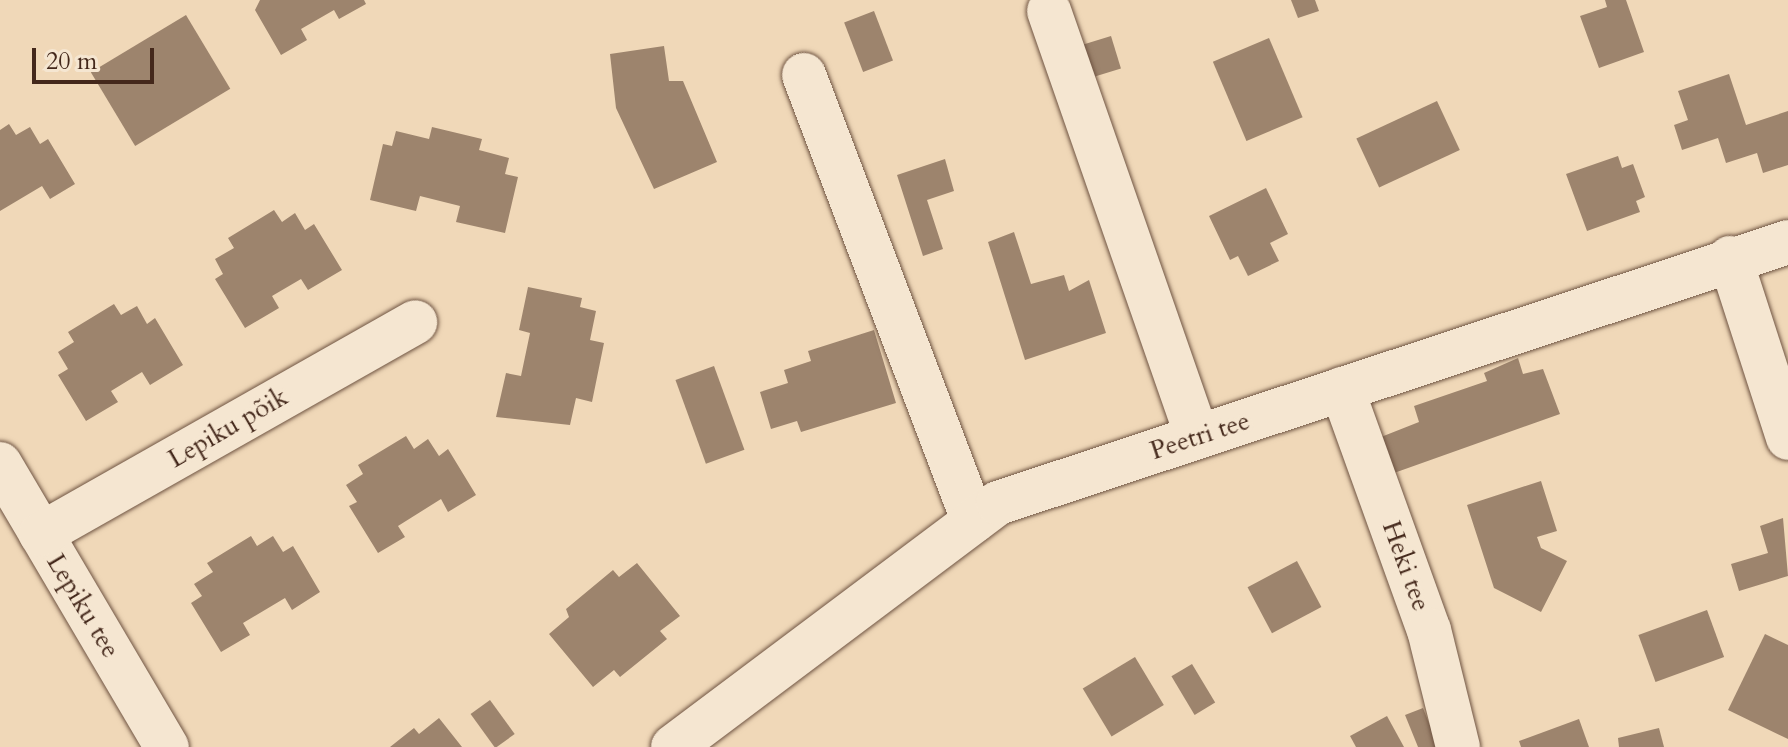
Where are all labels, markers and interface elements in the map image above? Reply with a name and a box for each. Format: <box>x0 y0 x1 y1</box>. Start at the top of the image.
scale bar <box>36 32 158 82</box>
text: 20 m <box>46 45 97 78</box>
street label: Lepiku põik <box>163 381 293 475</box>
street label: Peetri tee <box>1146 405 1254 467</box>
street label: Heki tee <box>1375 517 1437 615</box>
street label: Lepiku tee <box>40 548 126 664</box>

